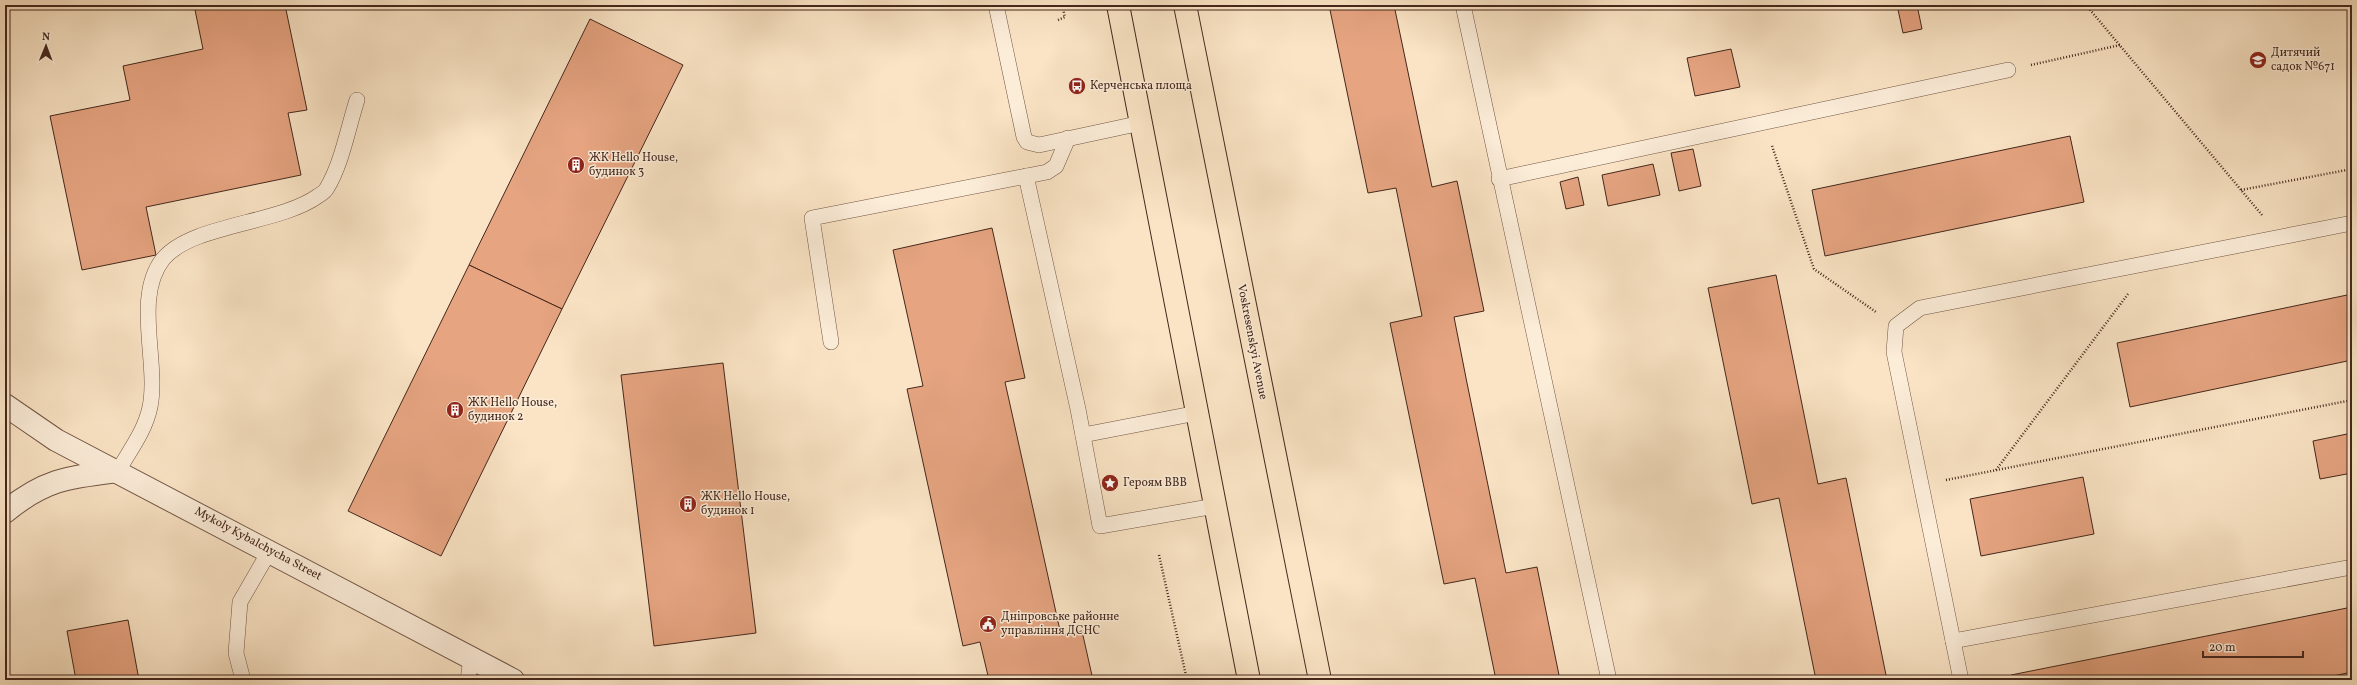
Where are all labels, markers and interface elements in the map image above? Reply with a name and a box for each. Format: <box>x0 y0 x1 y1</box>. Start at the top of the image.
north arrow <box>26 26 66 66</box>
text: N <box>42 30 50 45</box>
place label: Дитячий садок №671 <box>2271 45 2335 75</box>
school or university icon: Дитячий садок №671 <box>2248 50 2268 70</box>
bus stop icon: Керченська площа <box>1067 76 1087 96</box>
place label: Керченська площа <box>1090 78 1192 94</box>
place label: ЖК Hello House, будинок 3 <box>589 150 678 180</box>
building icon: ЖК Hello House, будинок 3 <box>566 155 586 175</box>
street label: Voskresenskyi Avenue <box>1233 283 1271 401</box>
place label: ЖК Hello House, будинок 2 <box>468 395 557 425</box>
building icon: ЖК Hello House, будинок 2 <box>445 400 465 420</box>
place icon: Героям ВВВ <box>1100 473 1120 493</box>
place label: Героям ВВВ <box>1123 475 1187 491</box>
place label: ЖК Hello House, будинок 1 <box>701 489 790 519</box>
building icon: ЖК Hello House, будинок 1 <box>678 494 698 514</box>
street label: Mykoly Kybalchycha Street <box>192 504 324 584</box>
place label: Дніпровське районне управління ДСНС <box>1001 609 1120 639</box>
public building icon: Дніпровське районне управління ДСНС <box>978 614 998 634</box>
scale bar <box>2203 633 2303 659</box>
text: 20 m <box>2209 640 2236 656</box>

